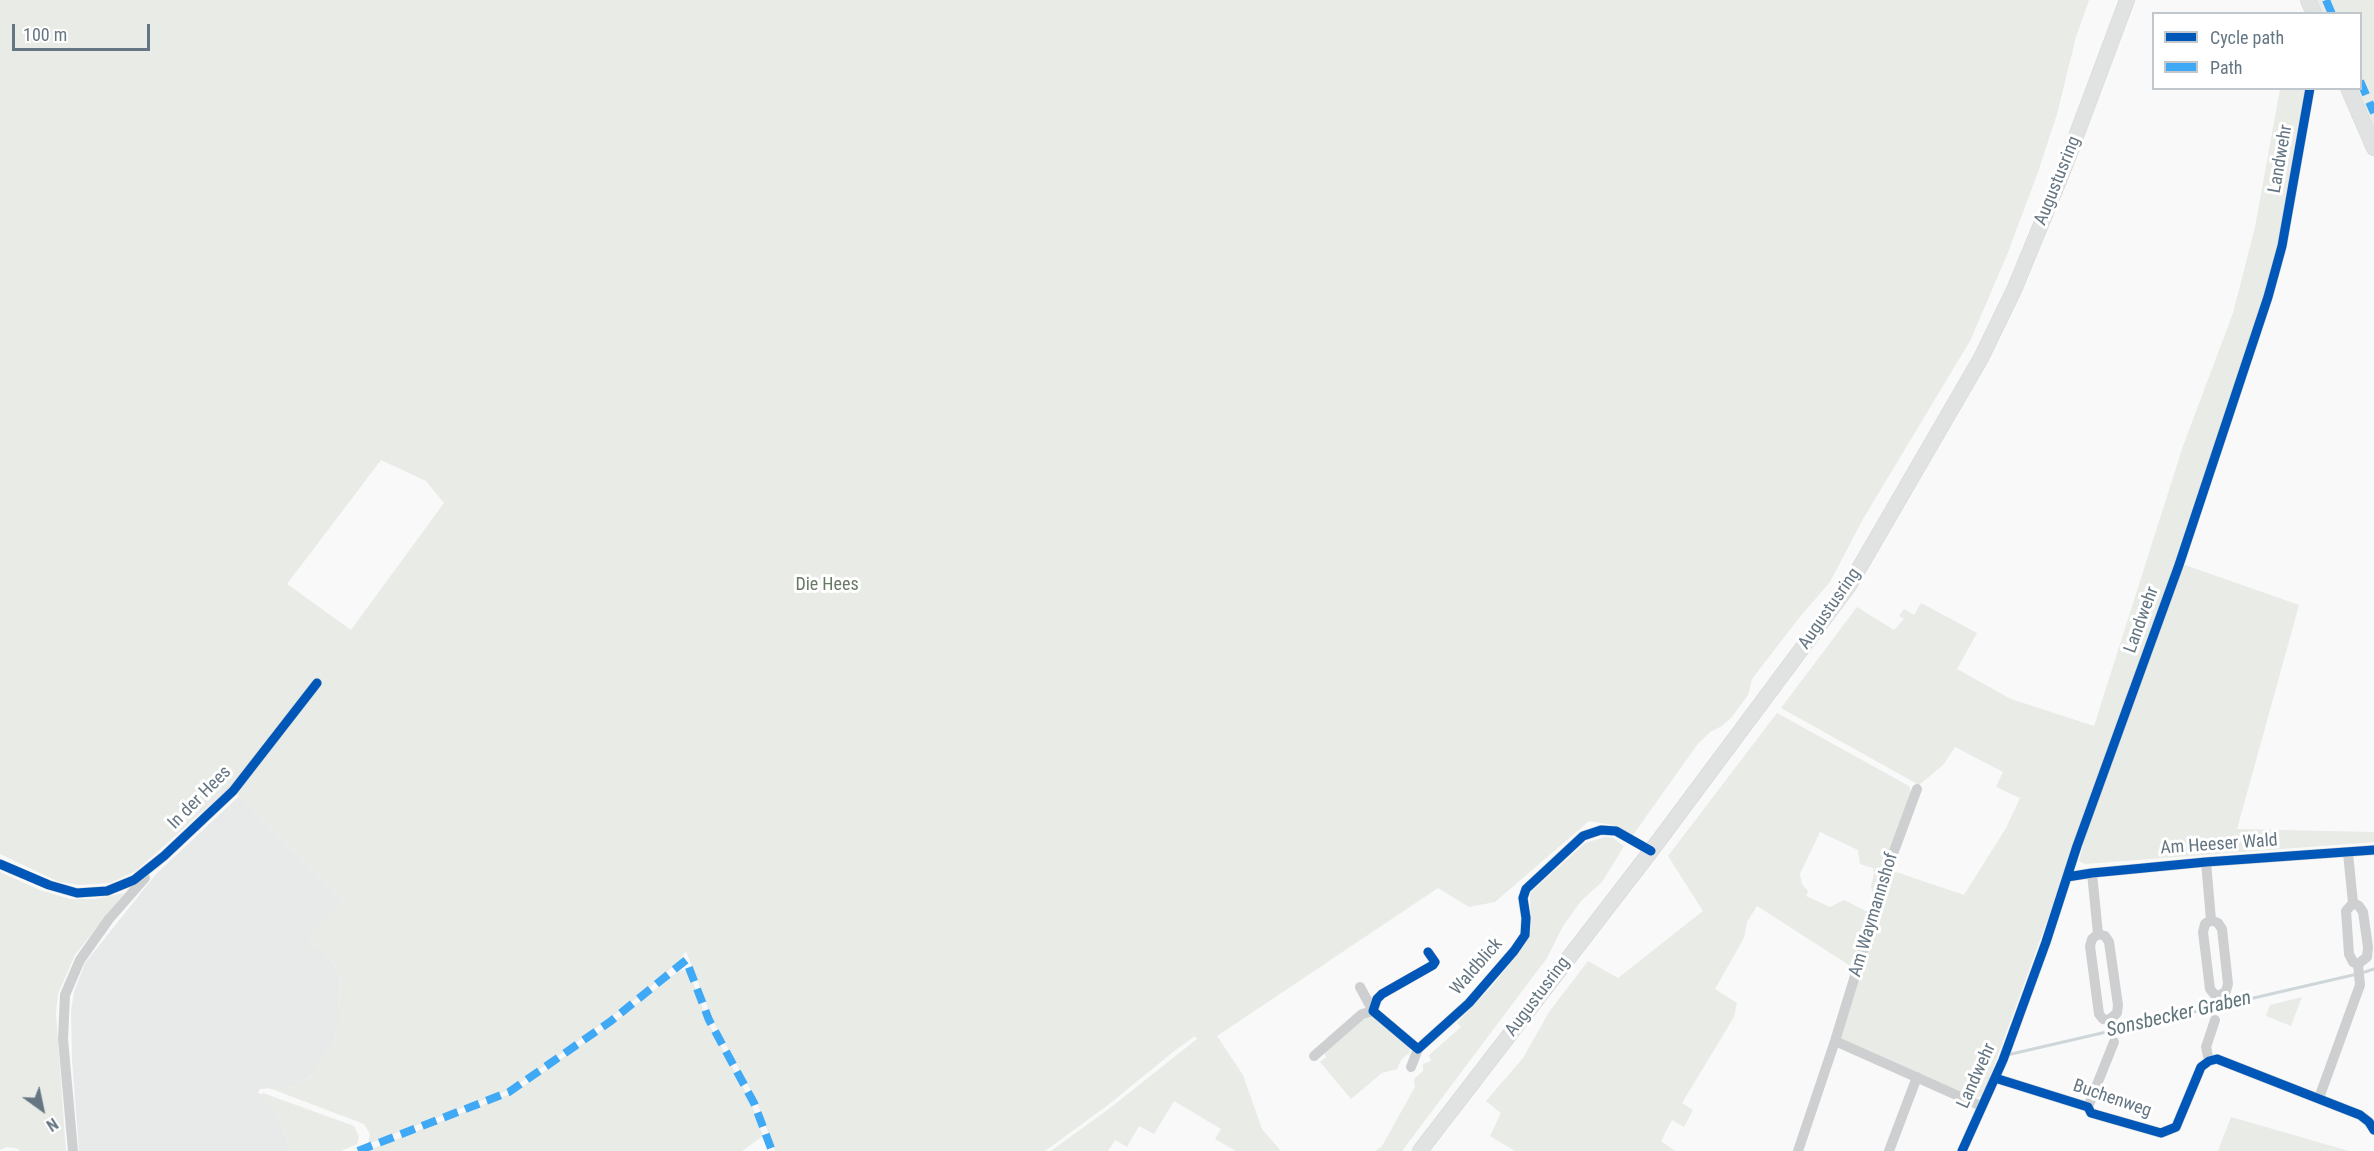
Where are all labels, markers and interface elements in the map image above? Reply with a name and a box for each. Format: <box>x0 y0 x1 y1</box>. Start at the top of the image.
scale bar <box>15 12 153 50</box>
legend <box>2152 12 2362 90</box>
text: 100 m <box>23 24 67 45</box>
text: Cycle path <box>2210 27 2284 48</box>
text: Path <box>2210 57 2243 78</box>
street label: Landwehr <box>2264 123 2298 195</box>
street label: Augustusring <box>2030 133 2086 229</box>
street label: Augustusring <box>1794 564 1866 654</box>
park label: Die Hees <box>795 574 859 596</box>
street label: Landwehr <box>2120 584 2164 656</box>
street label: In der Hees <box>164 762 236 834</box>
street label: Am Heeser Wald <box>2160 830 2278 860</box>
street label: Am Waymannshof <box>1845 850 1903 980</box>
street label: Waldblick <box>1446 934 1508 1000</box>
street label: Augustusring <box>1501 953 1575 1041</box>
water label: Sonsbecker Graben <box>2104 987 2254 1043</box>
street label: Landwehr <box>1953 1040 2001 1112</box>
street label: Buchenweg <box>2070 1075 2154 1123</box>
north arrow <box>12 1079 72 1139</box>
text: N <box>43 1114 61 1135</box>

